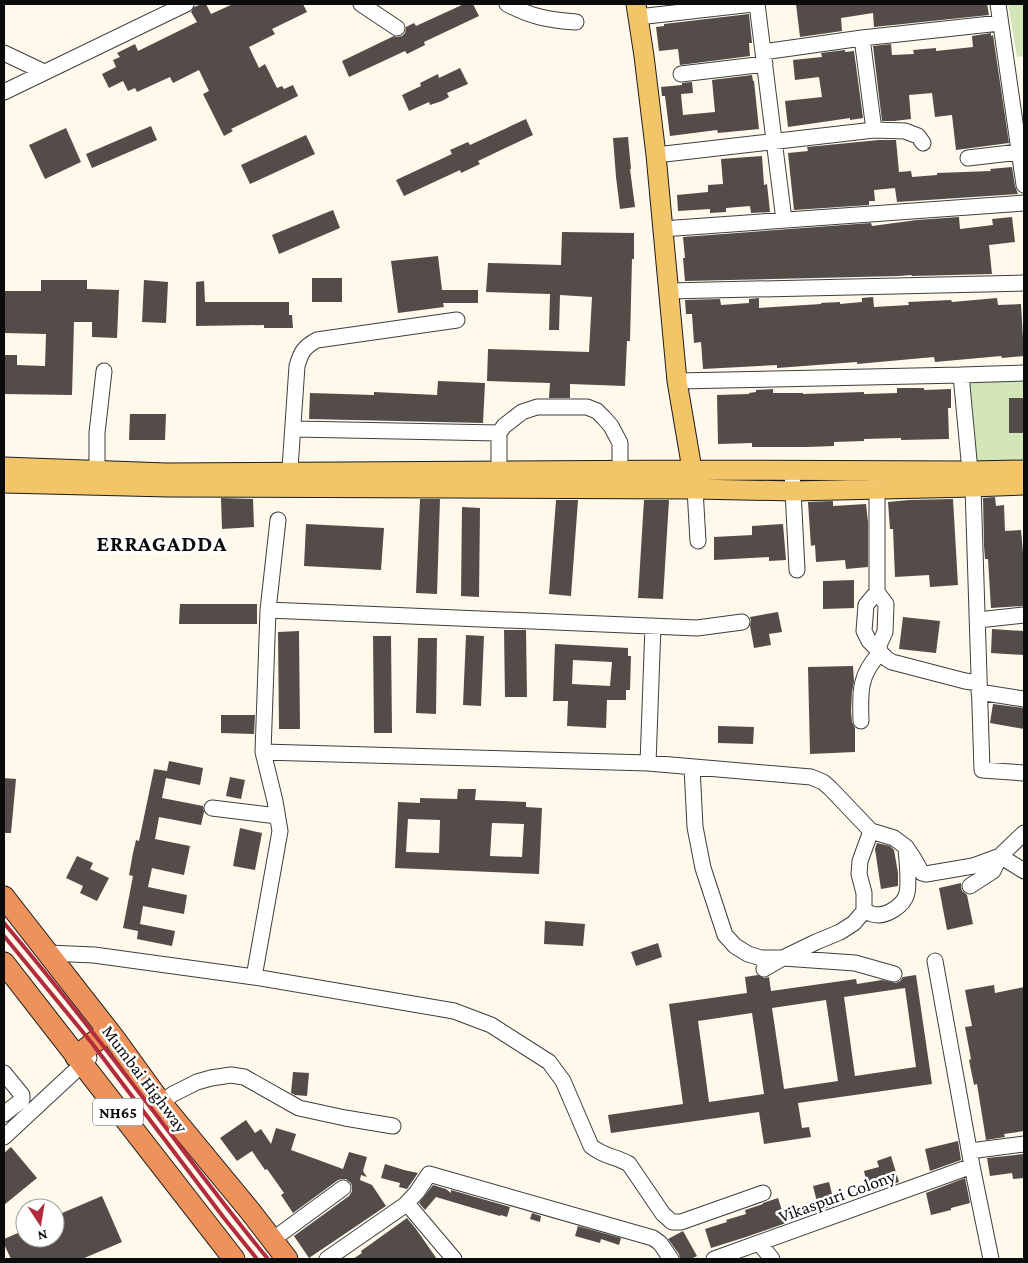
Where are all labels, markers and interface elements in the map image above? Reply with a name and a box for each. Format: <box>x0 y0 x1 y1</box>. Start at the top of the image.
district label: ERRAGADDA <box>97 531 227 556</box>
street label: Mumbai Highway <box>98 1021 192 1137</box>
road number: NH65 <box>93 1098 143 1126</box>
street label: Vikaspuri Colony <box>776 1165 899 1226</box>
north arrow <box>15 1198 65 1248</box>
text: N <box>36 1227 49 1245</box>

